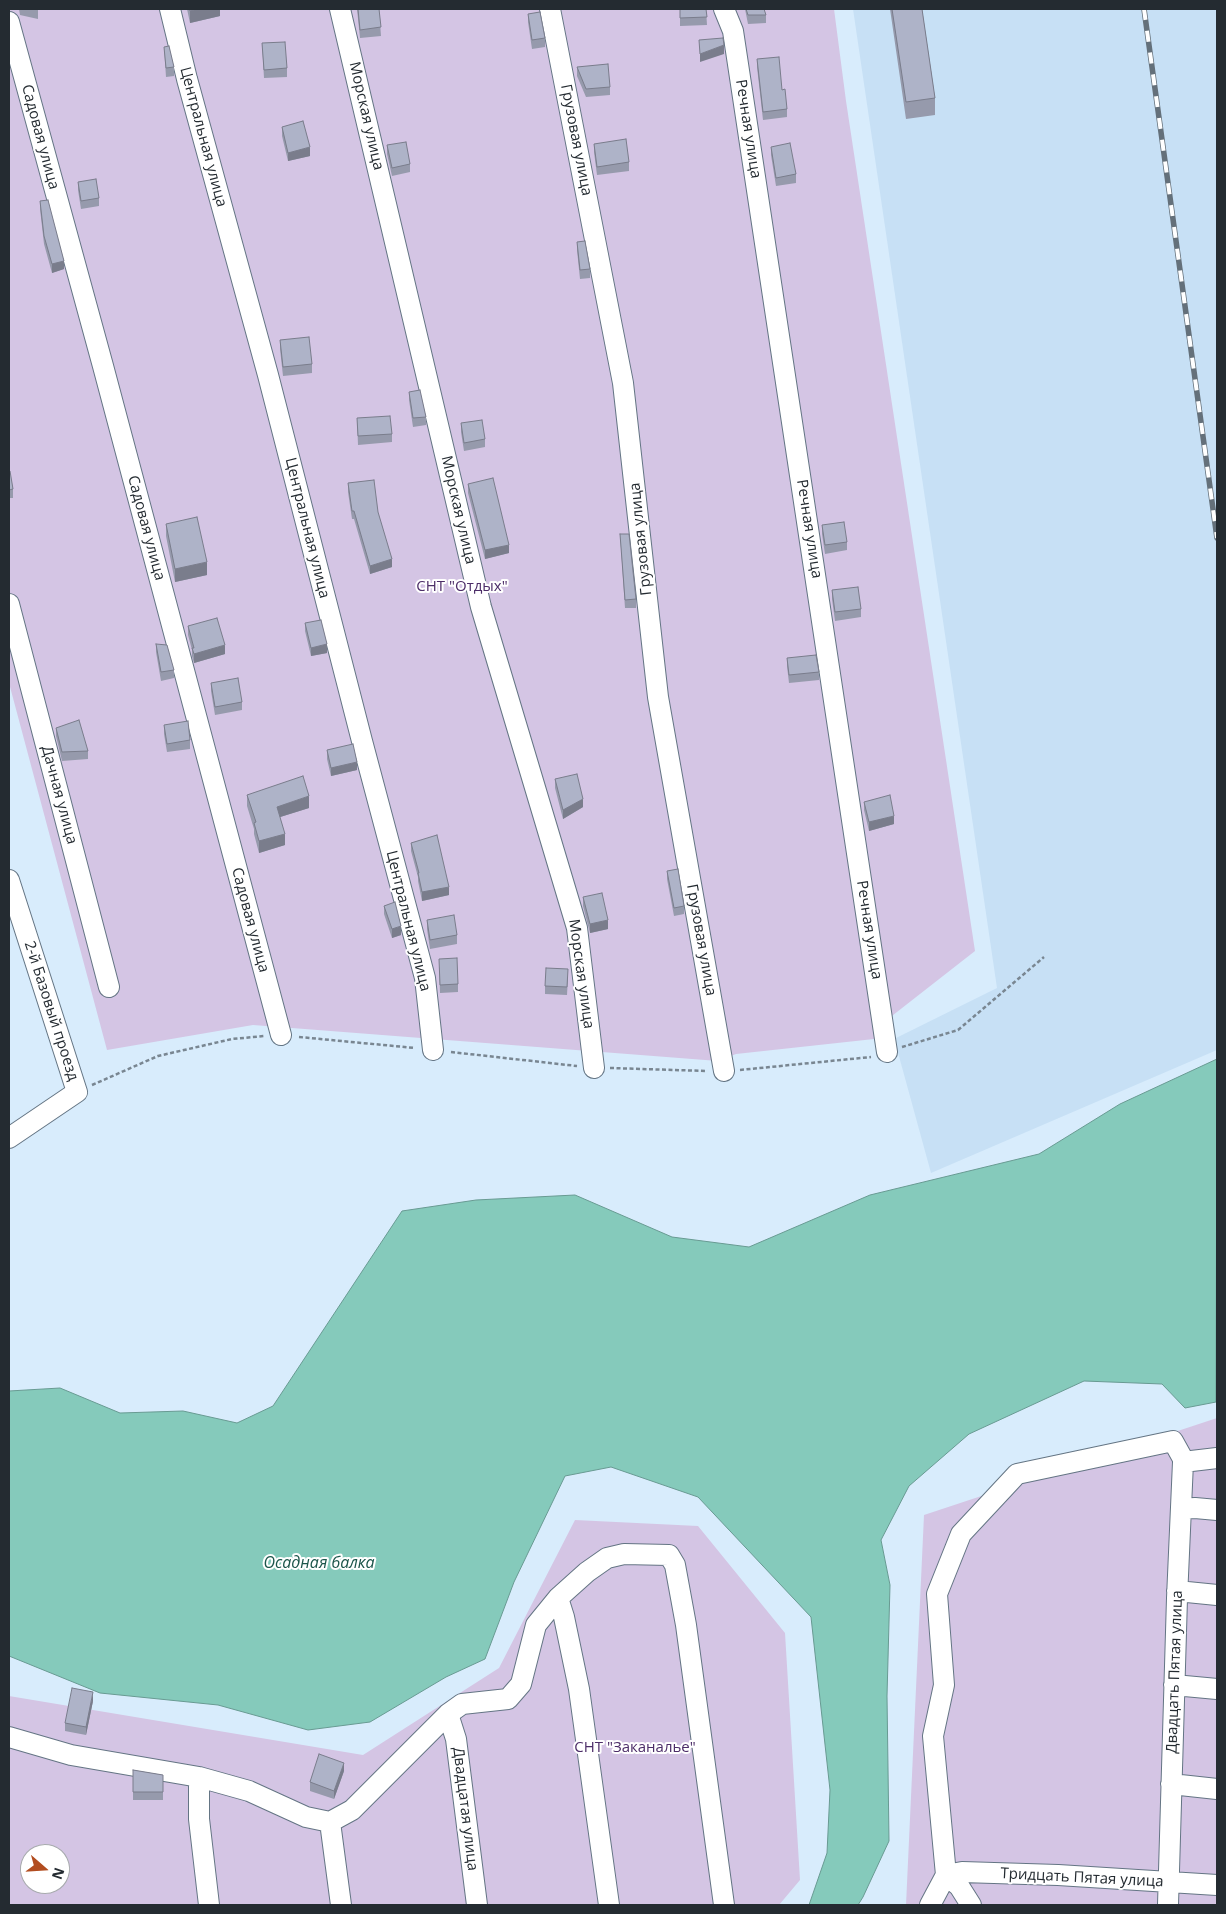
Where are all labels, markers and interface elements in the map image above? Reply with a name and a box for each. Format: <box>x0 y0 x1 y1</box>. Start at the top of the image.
street label: Морская улица <box>345 60 387 172</box>
street label: Центральная улица <box>176 65 230 209</box>
street label: Речная улица <box>731 78 765 180</box>
street label: Садовая улица <box>17 83 63 191</box>
street label: Грузовая улица <box>556 83 596 197</box>
street label: Морская улица <box>437 454 479 566</box>
street label: Центральная улица <box>281 456 333 600</box>
street label: Садовая улица <box>123 474 169 582</box>
street label: Речная улица <box>792 478 826 580</box>
street label: Грузовая улица <box>626 482 656 596</box>
park label: СНТ "Отдых" <box>416 578 508 596</box>
street label: Дачная улица <box>37 744 81 846</box>
street label: Центральная улица <box>382 849 434 993</box>
street label: Садовая улица <box>227 866 273 974</box>
street label: Речная улица <box>852 879 886 981</box>
street label: Грузовая улица <box>682 883 720 997</box>
street label: Морская улица <box>564 918 598 1030</box>
street label: 2-й Базовый проезд <box>20 939 82 1083</box>
water label: Осадная балка <box>263 1553 375 1573</box>
street label: Двадцать Пятая улица <box>1163 1590 1187 1754</box>
park label: СНТ "Заканалье" <box>574 1739 696 1757</box>
street label: Двадцатая улица <box>448 1746 482 1872</box>
north arrow <box>20 1844 70 1894</box>
text: N <box>48 1865 70 1882</box>
street label: Тридцать Пятая улица <box>1000 1865 1164 1891</box>

